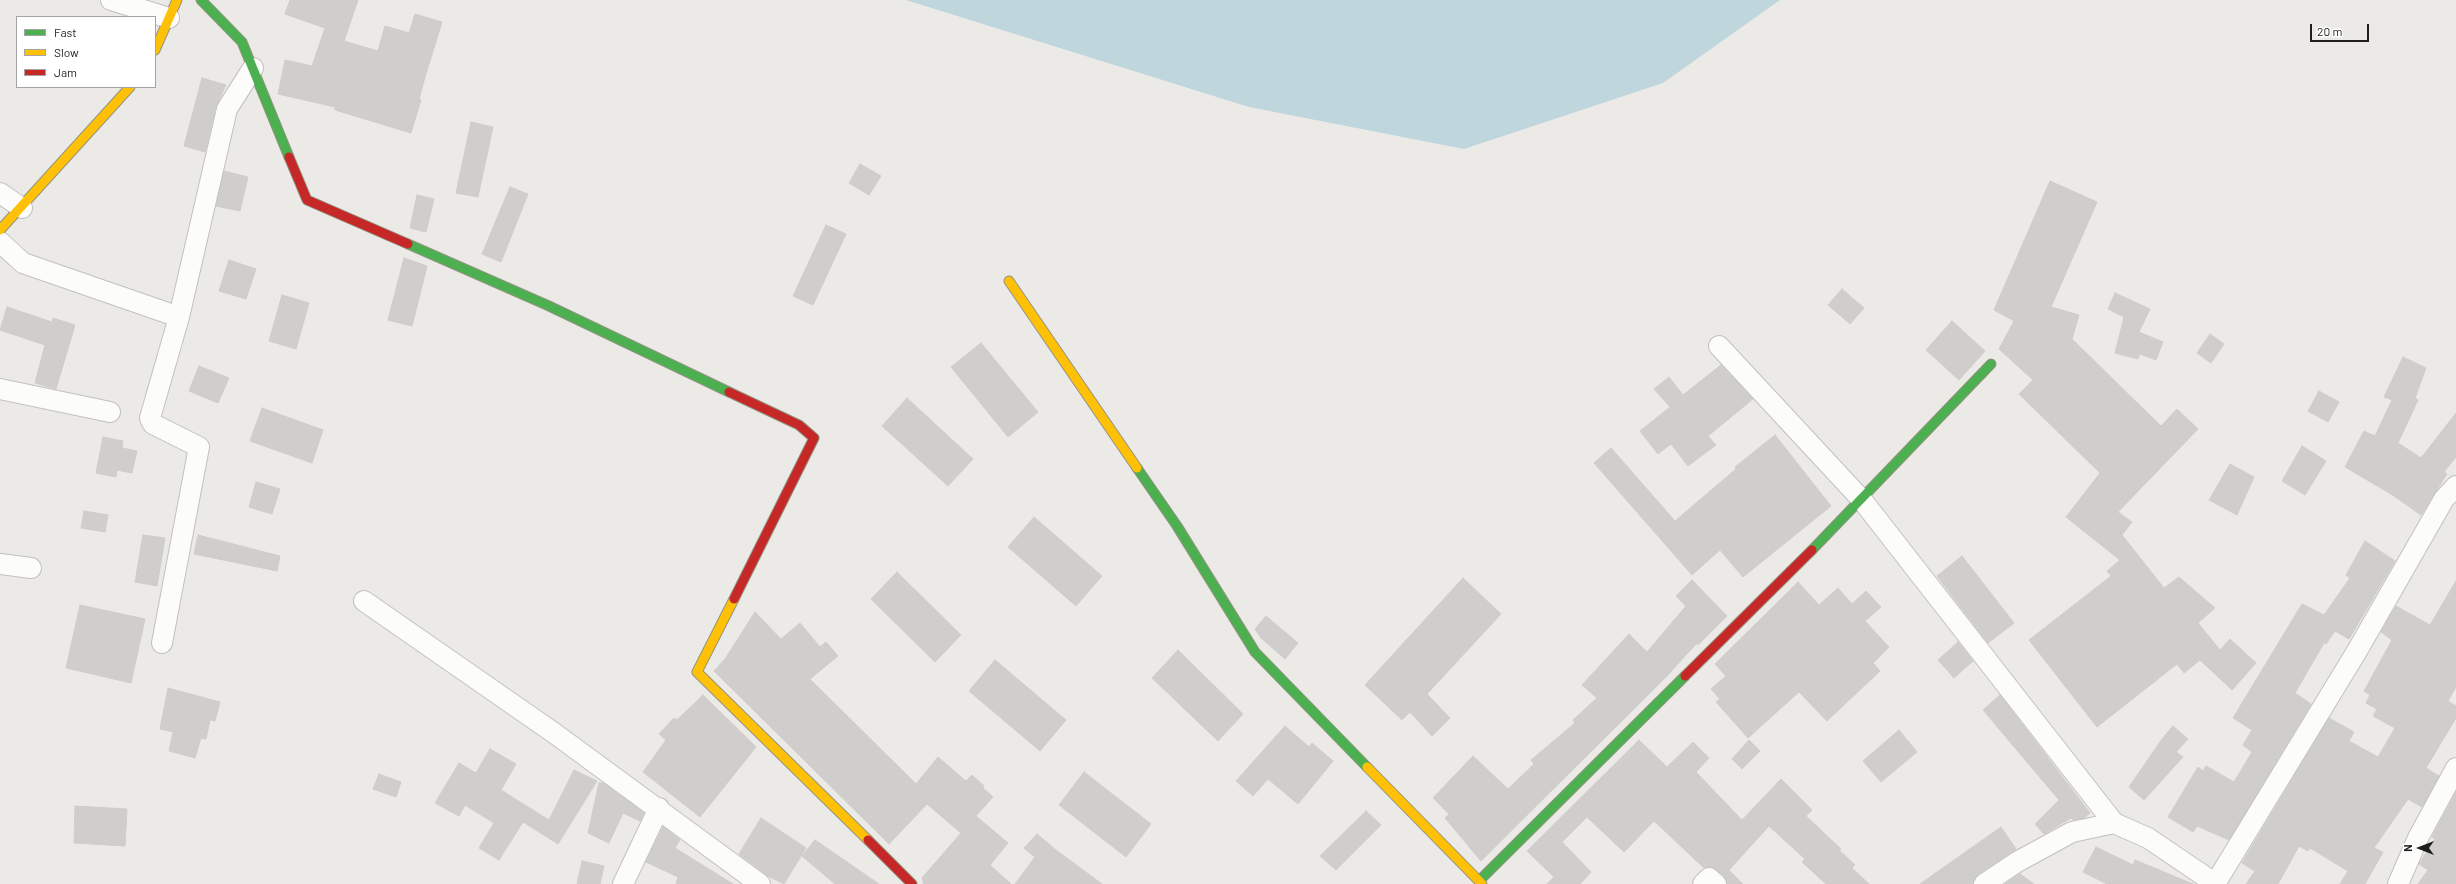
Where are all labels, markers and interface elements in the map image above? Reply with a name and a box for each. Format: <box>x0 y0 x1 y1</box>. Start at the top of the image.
legend <box>16 16 156 88</box>
scale bar <box>2312 16 2371 42</box>
text: 20 m <box>2317 24 2343 38</box>
text: Fast <box>54 25 77 39</box>
text: Slow <box>54 45 79 59</box>
text: Jam <box>54 65 77 79</box>
north arrow <box>2400 828 2440 868</box>
text: N <box>2401 844 2414 852</box>

